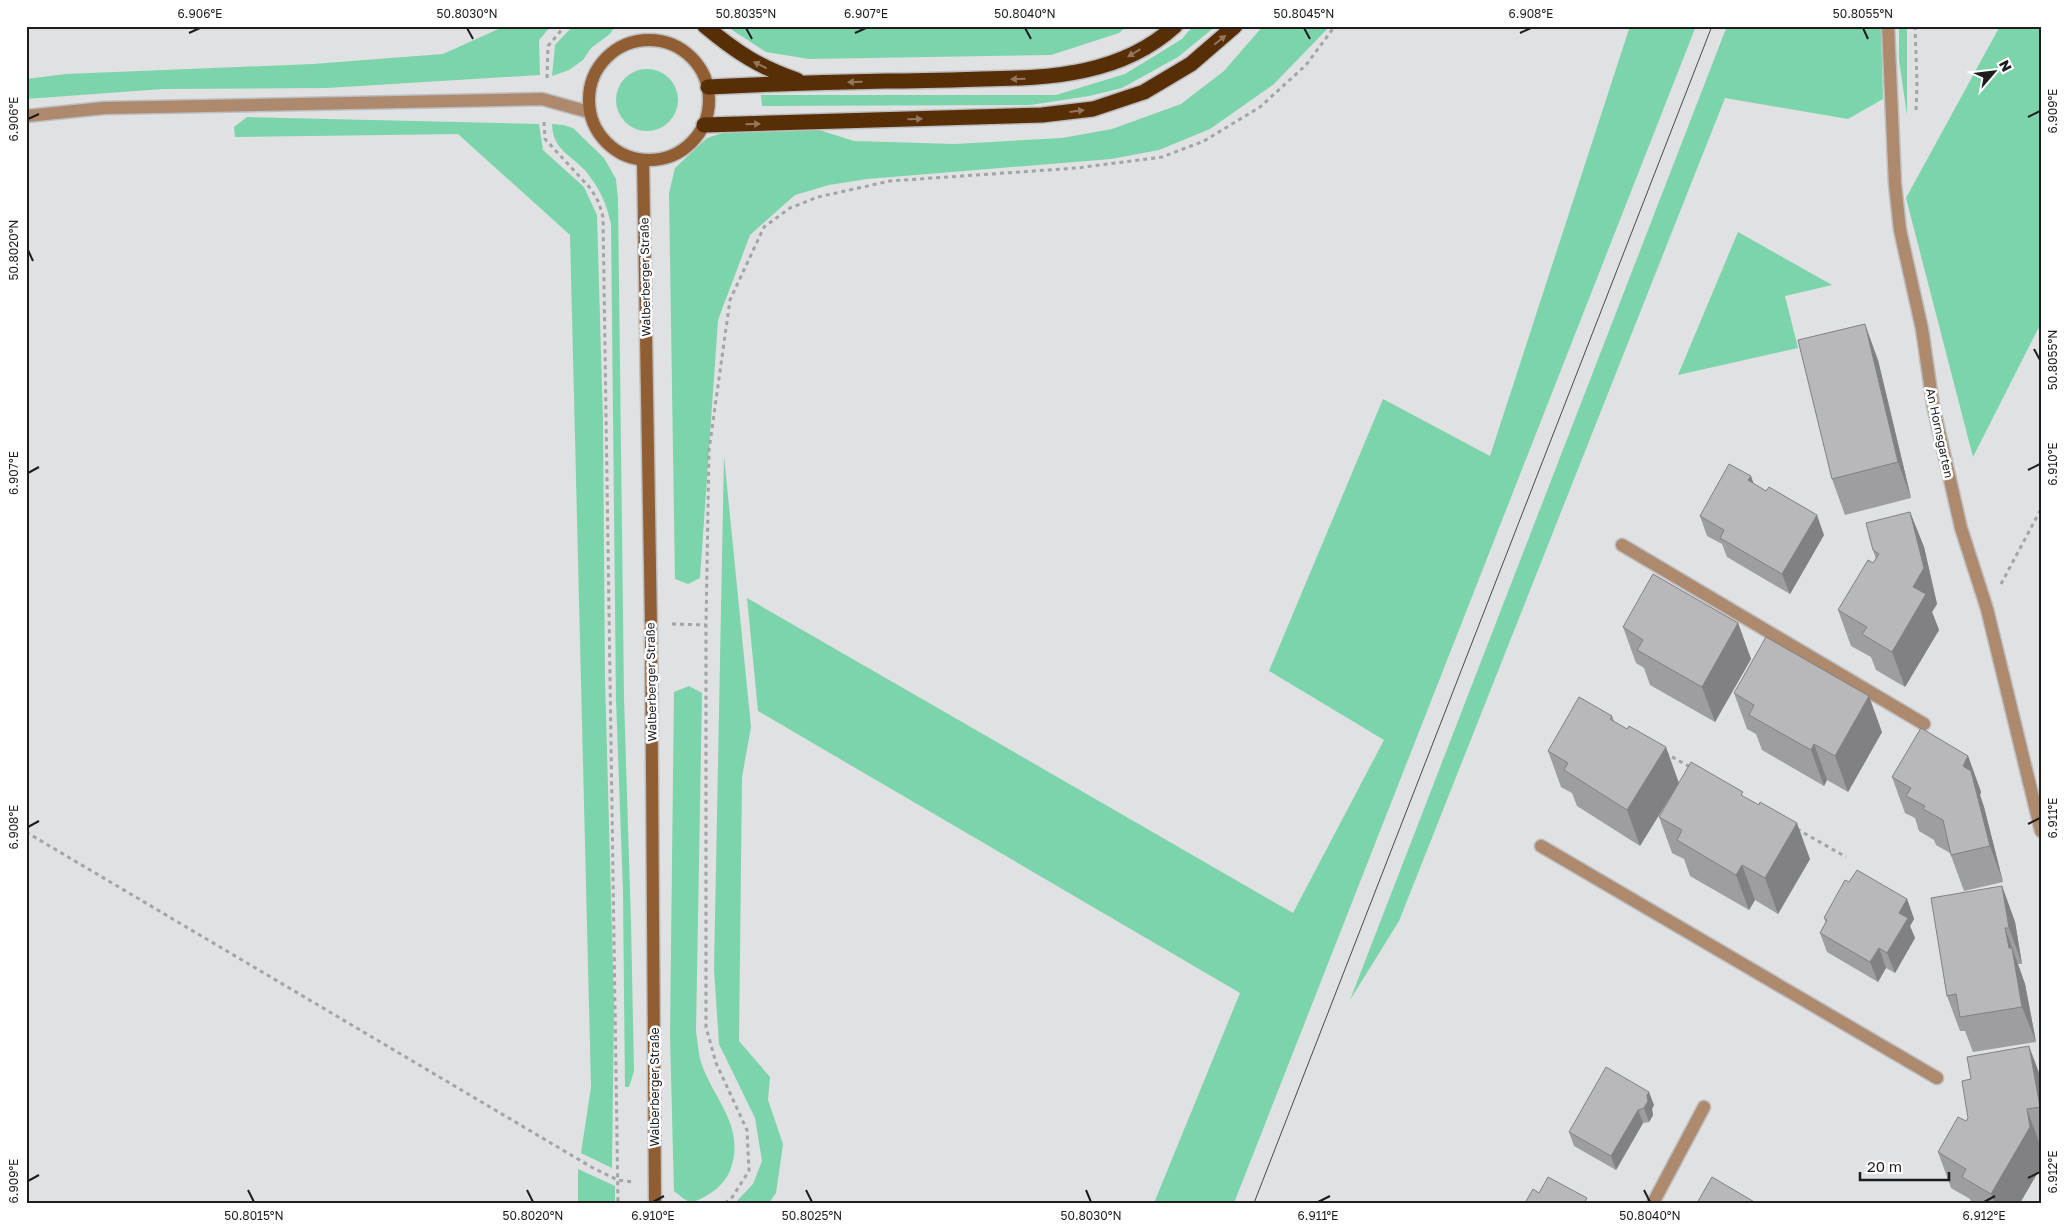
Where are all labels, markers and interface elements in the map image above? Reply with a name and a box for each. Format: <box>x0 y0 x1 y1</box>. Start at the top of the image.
text: 6.906°E <box>178 6 222 21</box>
text: 50.8030°N <box>436 6 498 21</box>
text: 50.8035°N <box>716 6 776 21</box>
text: 6.907°E <box>844 6 888 21</box>
text: 50.8040°N <box>994 6 1056 21</box>
text: 50.8045°N <box>1274 6 1334 21</box>
text: 6.908°E <box>1509 6 1553 21</box>
text: 50.8055°N <box>1833 6 1893 21</box>
one-way arrow <box>1214 34 1227 45</box>
one-way arrow <box>1128 48 1141 57</box>
north arrow <box>1970 48 2020 98</box>
text: N <box>1996 57 2016 74</box>
one-way arrow <box>753 61 767 69</box>
one-way arrow <box>1010 75 1026 83</box>
one-way arrow <box>847 78 863 86</box>
text: 6.909°E <box>2045 89 2060 133</box>
text: 6.906°E <box>6 97 21 141</box>
one-way arrow <box>1070 107 1086 115</box>
one-way arrow <box>907 115 923 123</box>
one-way arrow <box>745 119 761 127</box>
street label: Walberberger Straße <box>636 217 654 337</box>
text: 50.8020°N <box>6 220 21 280</box>
text: 50.8055°N <box>2045 330 2060 390</box>
street label: An Hornsgarten <box>1923 387 1957 479</box>
text: 6.910°E <box>2045 442 2060 486</box>
text: 6.907°E <box>6 451 21 495</box>
street label: Walberberger Straße <box>642 622 660 742</box>
text: 6.911°E <box>2045 798 2060 838</box>
text: 6.908°E <box>6 805 21 849</box>
street label: Walberberger Straße <box>647 1027 662 1147</box>
scale bar <box>1860 1149 1948 1181</box>
text: 6.912°E <box>2045 1151 2060 1193</box>
text: 20 m <box>1867 1157 1902 1175</box>
text: 6.909°E <box>6 1159 21 1203</box>
text: 50.8015°N <box>224 1208 284 1223</box>
text: 50.8020°N <box>503 1208 563 1223</box>
text: 6.910°E <box>631 1208 675 1223</box>
text: 50.8025°N <box>782 1208 842 1223</box>
text: 50.8030°N <box>1060 1208 1122 1223</box>
text: 6.911°E <box>1298 1208 1338 1223</box>
text: 50.8040°N <box>1619 1208 1681 1223</box>
text: 6.912°E <box>1963 1208 2005 1223</box>

